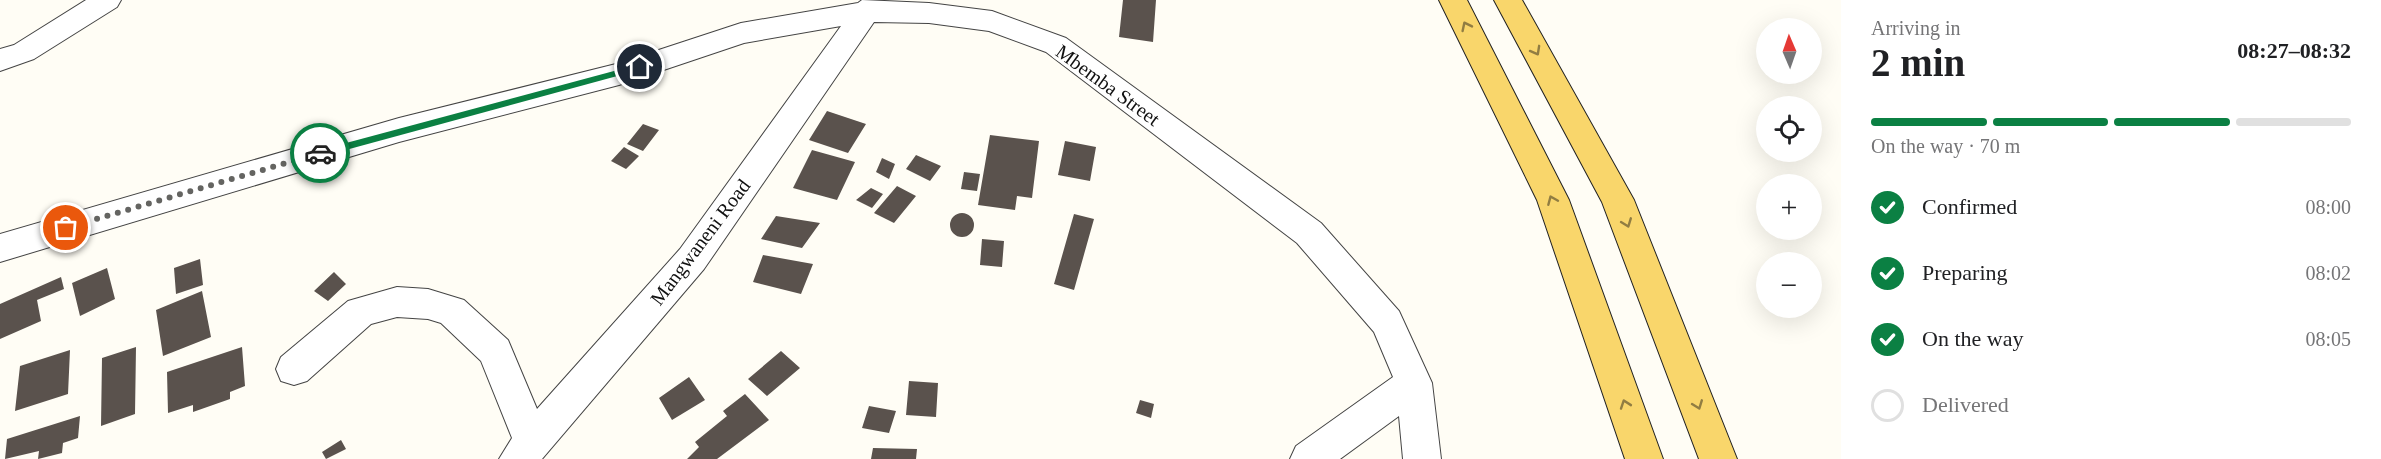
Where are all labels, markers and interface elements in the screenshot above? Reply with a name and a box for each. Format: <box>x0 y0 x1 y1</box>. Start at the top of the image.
text: Arriving in <box>1871 17 1960 39</box>
north arrow <box>1756 18 1822 84</box>
map controls <box>1756 18 1822 318</box>
one-way arrow <box>1462 21 1473 32</box>
text: 08:27–08:32 <box>2237 38 2351 63</box>
street label: Mbemba Street <box>1052 40 1164 130</box>
pin <box>614 41 665 92</box>
text: 2 min <box>1871 41 1965 84</box>
one-way arrow <box>1529 45 1541 55</box>
icon: home <box>623 50 656 83</box>
button: locate <box>1756 96 1822 162</box>
courier <box>290 123 350 183</box>
text: On the way · 70 m <box>1871 135 2020 157</box>
icon: car <box>304 137 337 170</box>
button: + <box>1756 174 1822 240</box>
street label: Mangwaneni Road <box>646 175 755 310</box>
icon: check <box>1871 191 1904 224</box>
text: Confirmed <box>1922 194 2017 219</box>
one-way arrow <box>1547 196 1559 207</box>
text: 08:00 <box>2305 196 2351 218</box>
pin <box>40 202 91 253</box>
icon: bag <box>49 211 82 244</box>
one-way arrow <box>1620 217 1633 228</box>
button: − <box>1756 252 1822 318</box>
icon: check <box>1871 257 1904 290</box>
text: Preparing <box>1922 260 2008 285</box>
text: 08:02 <box>2305 262 2351 284</box>
icon: check <box>1871 323 1904 356</box>
text: On the way <box>1922 326 2023 351</box>
text: 08:05 <box>2305 328 2351 350</box>
text: Delivered <box>1922 392 2009 417</box>
one-way arrow <box>1619 399 1632 410</box>
one-way arrow <box>1690 399 1703 410</box>

